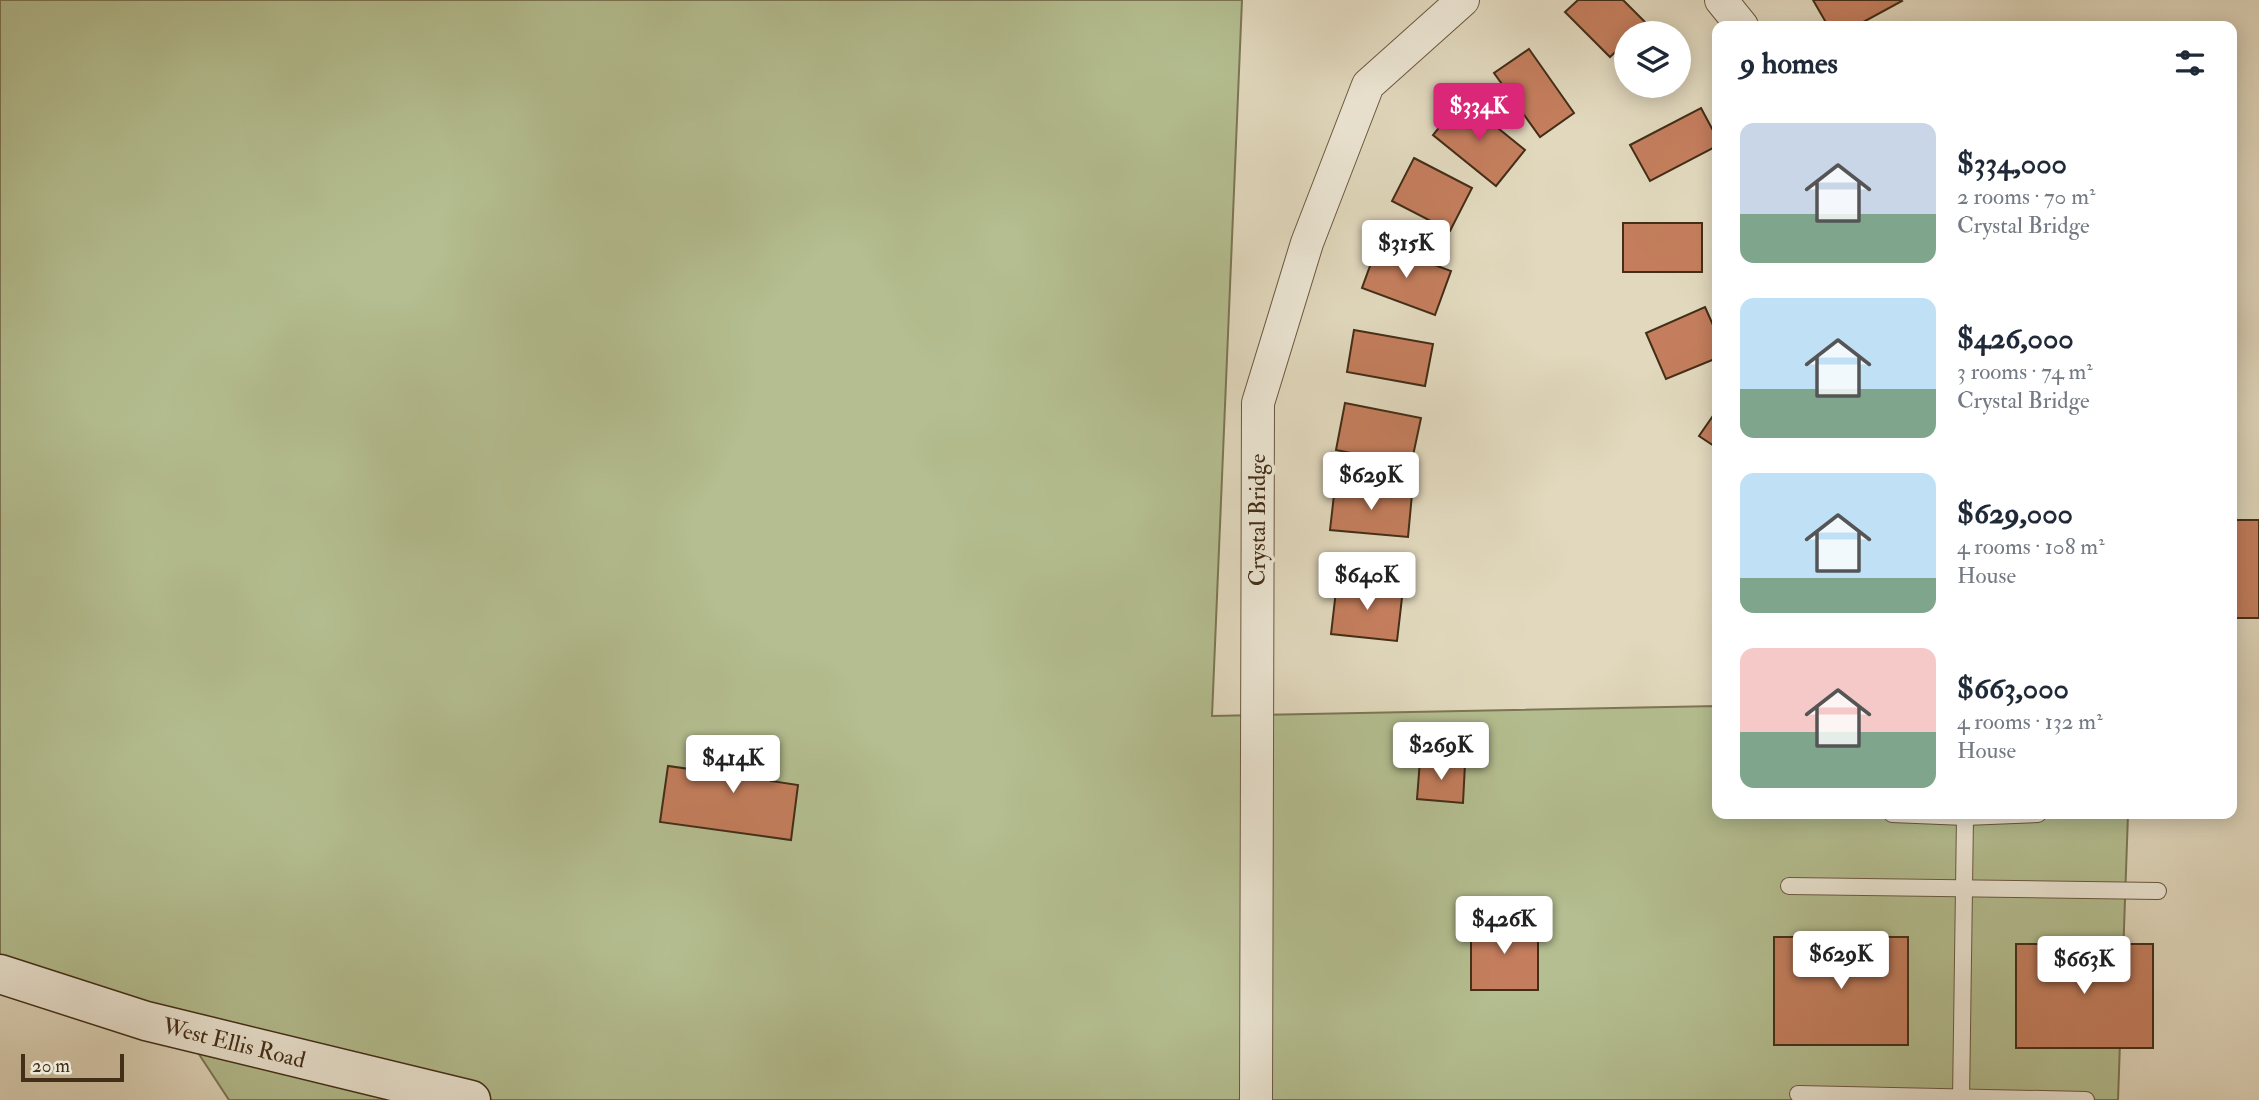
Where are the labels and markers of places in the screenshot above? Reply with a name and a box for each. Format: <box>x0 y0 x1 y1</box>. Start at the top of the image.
pin: $334K <box>1430 83 1528 143</box>
pin: $315K <box>1357 220 1455 280</box>
pin: $629K <box>1322 452 1420 512</box>
pin: $640K <box>1318 552 1416 612</box>
pin: $269K <box>1392 722 1490 782</box>
pin: $414K <box>684 736 782 795</box>
pin: $426K <box>1455 897 1553 956</box>
pin: $629K <box>1792 932 1890 991</box>
pin: $663K <box>2035 936 2133 996</box>

